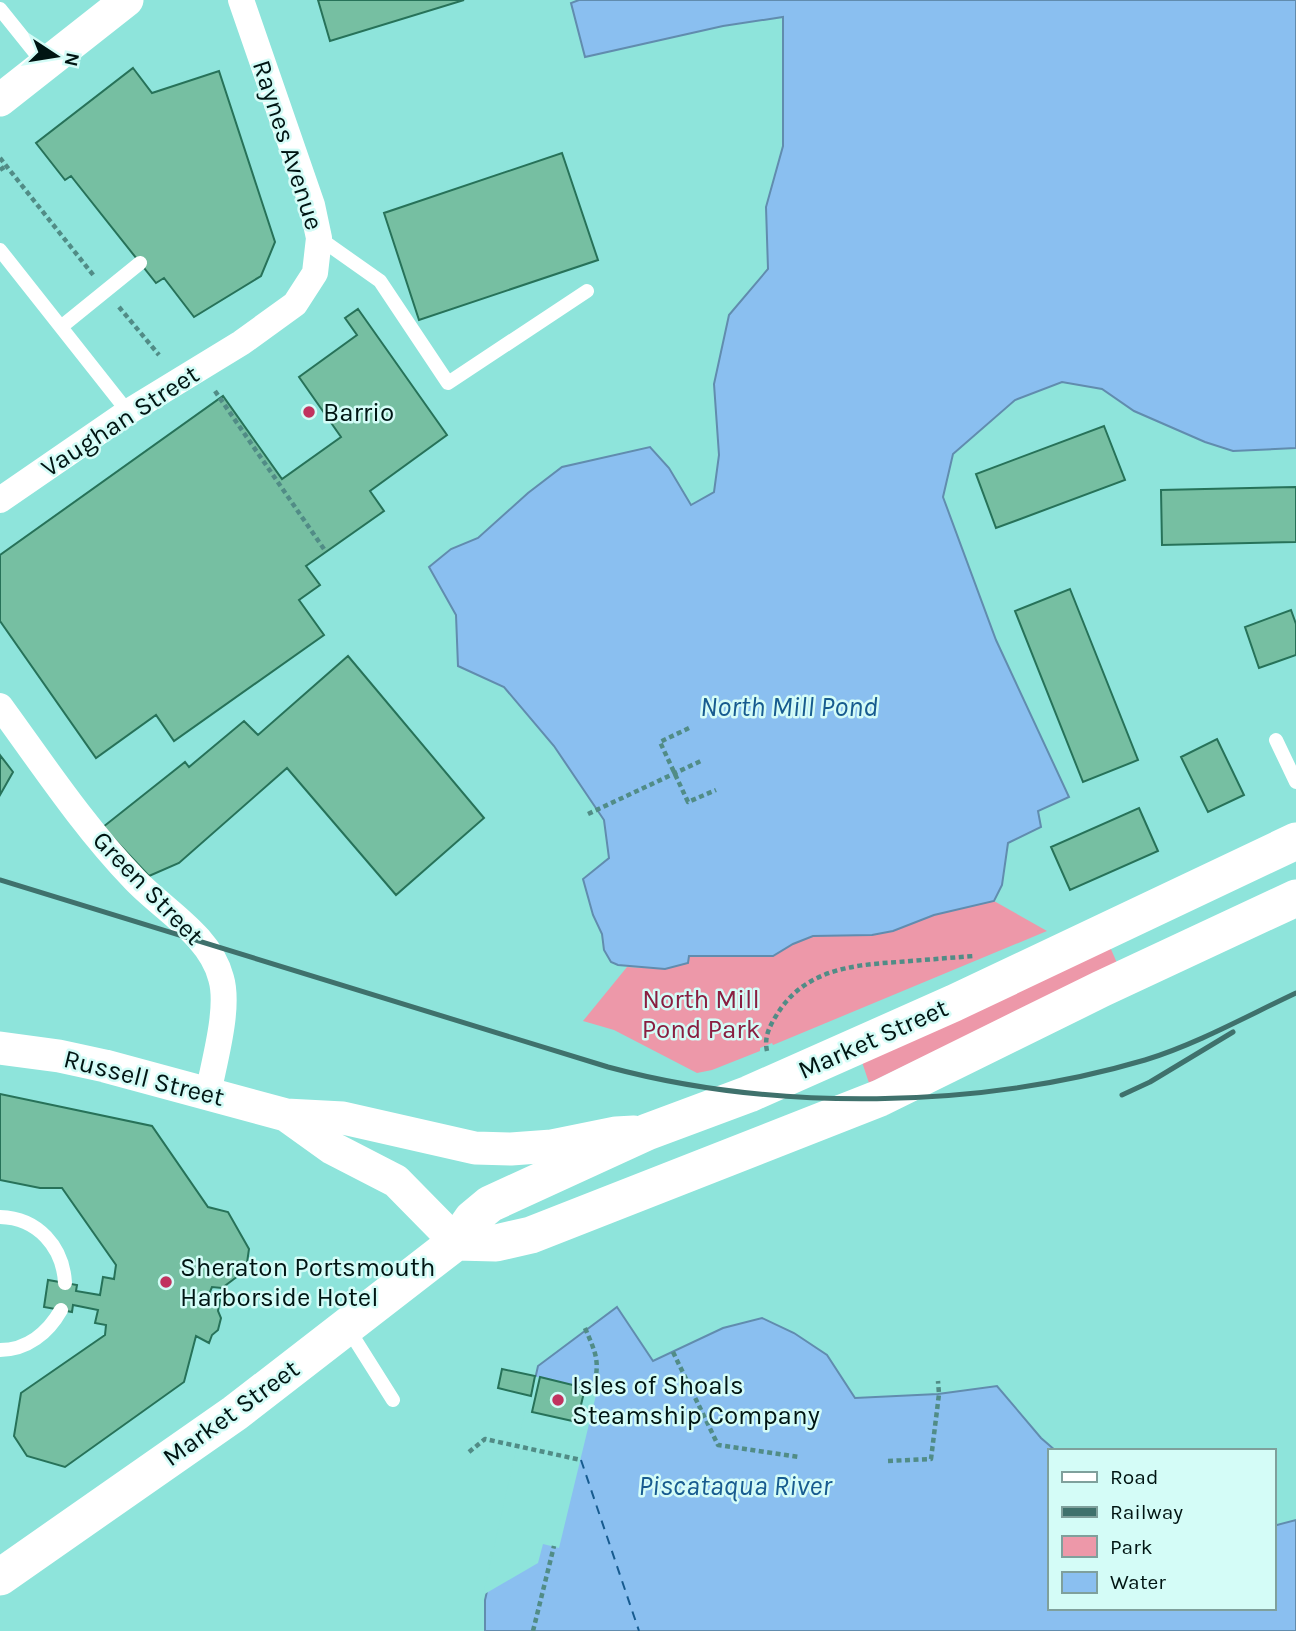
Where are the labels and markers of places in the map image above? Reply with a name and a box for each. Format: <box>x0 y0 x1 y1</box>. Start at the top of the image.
place label: Barrio <box>323 397 394 428</box>
marker: Barrio <box>301 404 317 420</box>
place label: Sheraton Portsmouth Harborside Hotel <box>180 1252 436 1313</box>
marker: Sheraton Portsmouth Harborside Hotel <box>158 1274 174 1290</box>
place label: Isles of Shoals Steamship Company <box>572 1370 820 1431</box>
marker: Isles of Shoals Steamship Company <box>550 1392 566 1408</box>

